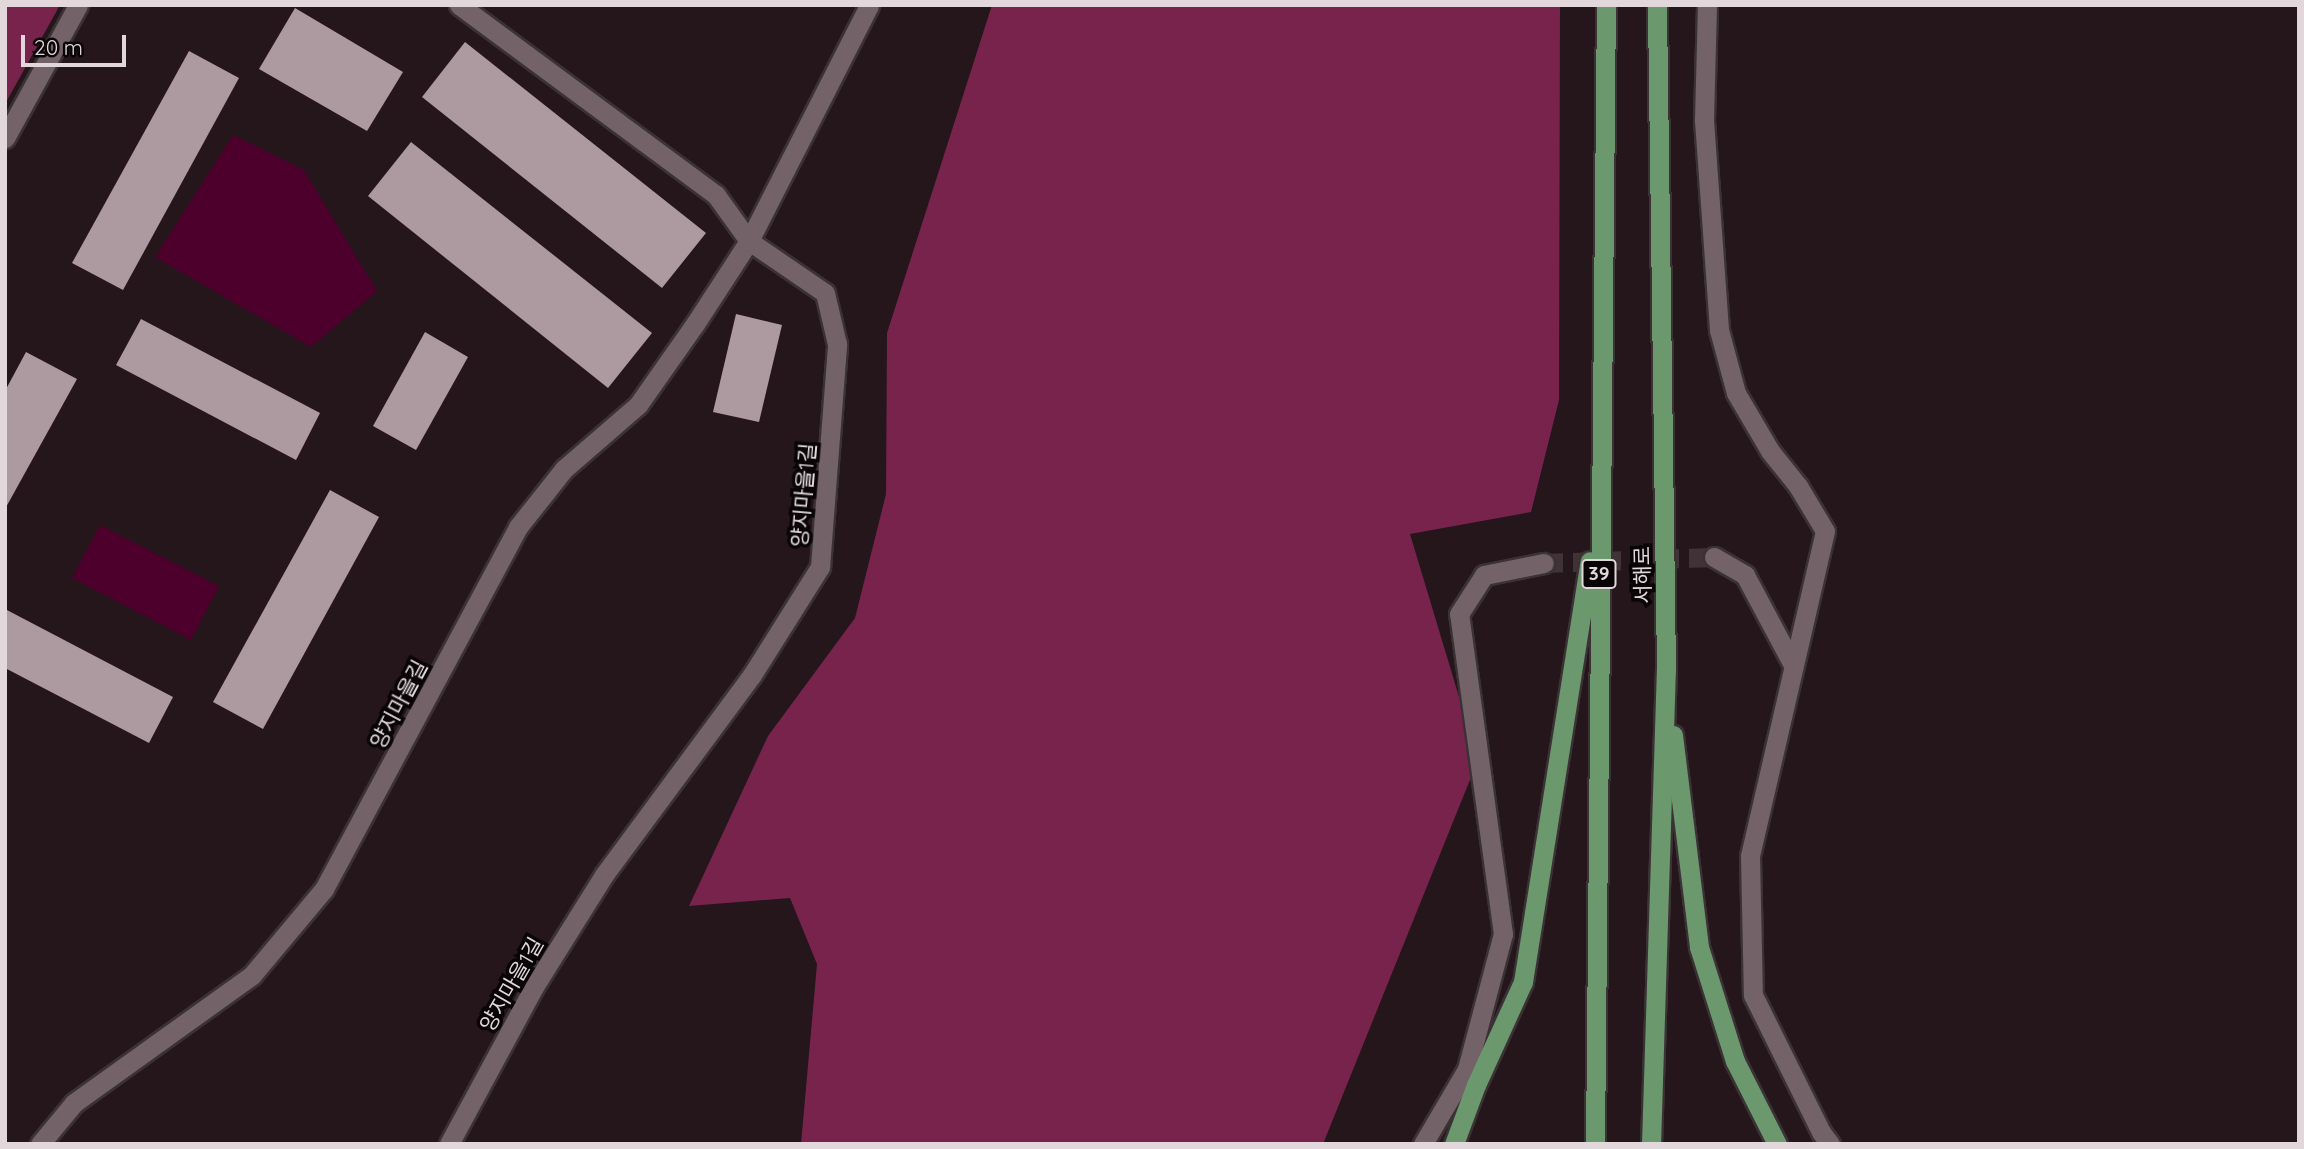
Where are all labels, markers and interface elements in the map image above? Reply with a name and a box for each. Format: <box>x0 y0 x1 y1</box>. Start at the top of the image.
scale bar <box>24 21 130 65</box>
text: 20 m <box>34 34 83 60</box>
street label: 양지마을1길 <box>786 442 820 548</box>
street label: 서해로 <box>1629 546 1655 604</box>
road number: 39 <box>1582 558 1616 590</box>
street label: 양지마을길 <box>364 655 432 753</box>
street label: 양지마을1길 <box>474 933 548 1035</box>

